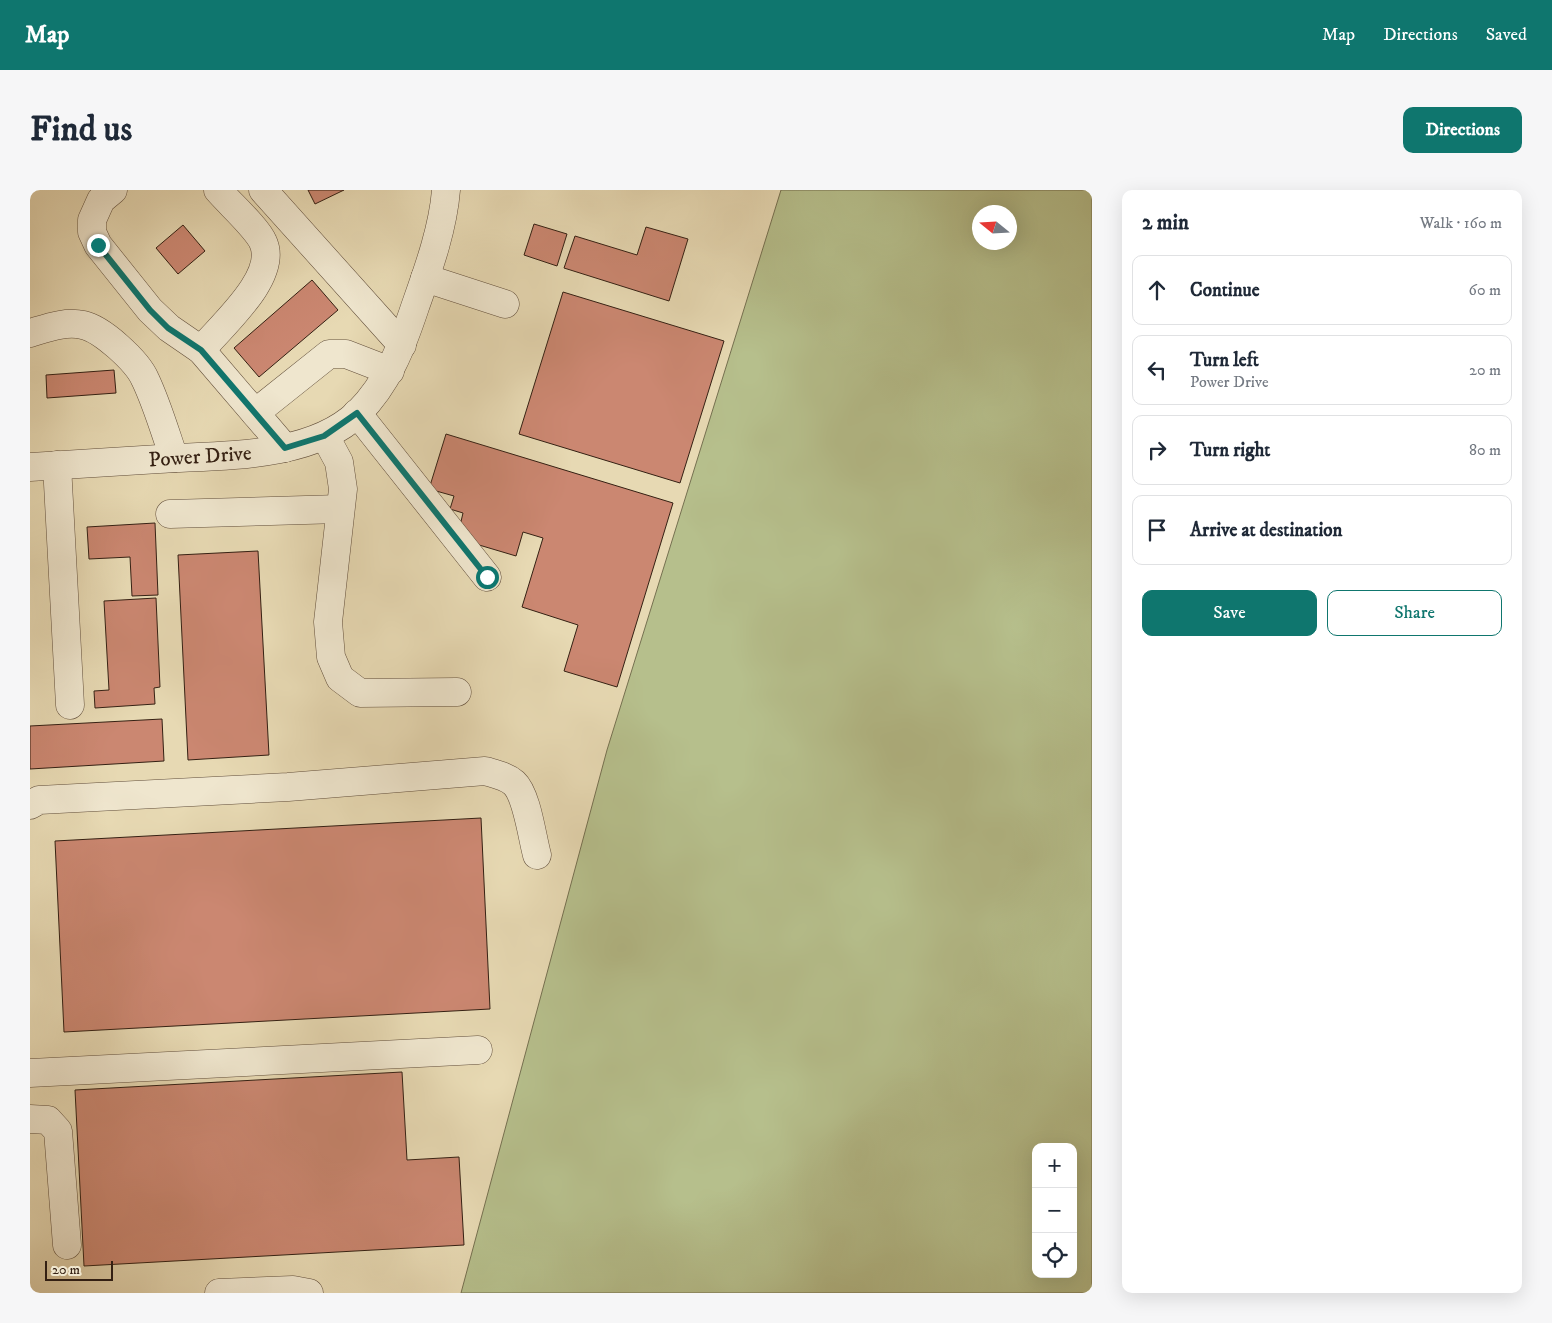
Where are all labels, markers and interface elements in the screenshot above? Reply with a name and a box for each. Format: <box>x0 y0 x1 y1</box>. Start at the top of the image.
text: Map <box>25 20 69 50</box>
text: Map <box>1322 24 1355 46</box>
text: Directions <box>1383 24 1458 46</box>
text: Saved <box>1486 24 1527 46</box>
button: Directions <box>1403 107 1522 153</box>
text: Find us <box>30 108 132 152</box>
north arrow <box>972 205 1017 250</box>
text: 2 min <box>1142 210 1189 236</box>
text: Walk · 160 m <box>1420 213 1502 233</box>
route end <box>87 234 110 257</box>
icon: ahead <box>1143 276 1171 304</box>
text: Continue <box>1190 279 1260 302</box>
text: 60 m <box>1469 280 1501 300</box>
text: Turn left <box>1190 349 1259 372</box>
icon: left <box>1143 356 1171 384</box>
text: 20 m <box>1469 360 1501 380</box>
text: Power Drive <box>1190 372 1269 392</box>
icon: right <box>1143 436 1171 464</box>
text: Turn right <box>1190 439 1270 462</box>
street label: Power Drive <box>148 440 253 474</box>
text: 80 m <box>1469 440 1501 460</box>
icon: arrive <box>1143 516 1171 544</box>
text: Arrive at destination <box>1190 519 1342 542</box>
route start <box>476 566 499 589</box>
button: Save <box>1142 590 1317 636</box>
button: Share <box>1327 590 1502 636</box>
map controls <box>1032 1143 1077 1278</box>
button: + <box>1032 1143 1077 1188</box>
button: − <box>1032 1188 1077 1233</box>
button: locate <box>1032 1233 1077 1278</box>
scale bar <box>45 1258 112 1281</box>
text: 20 m <box>52 1261 80 1279</box>

